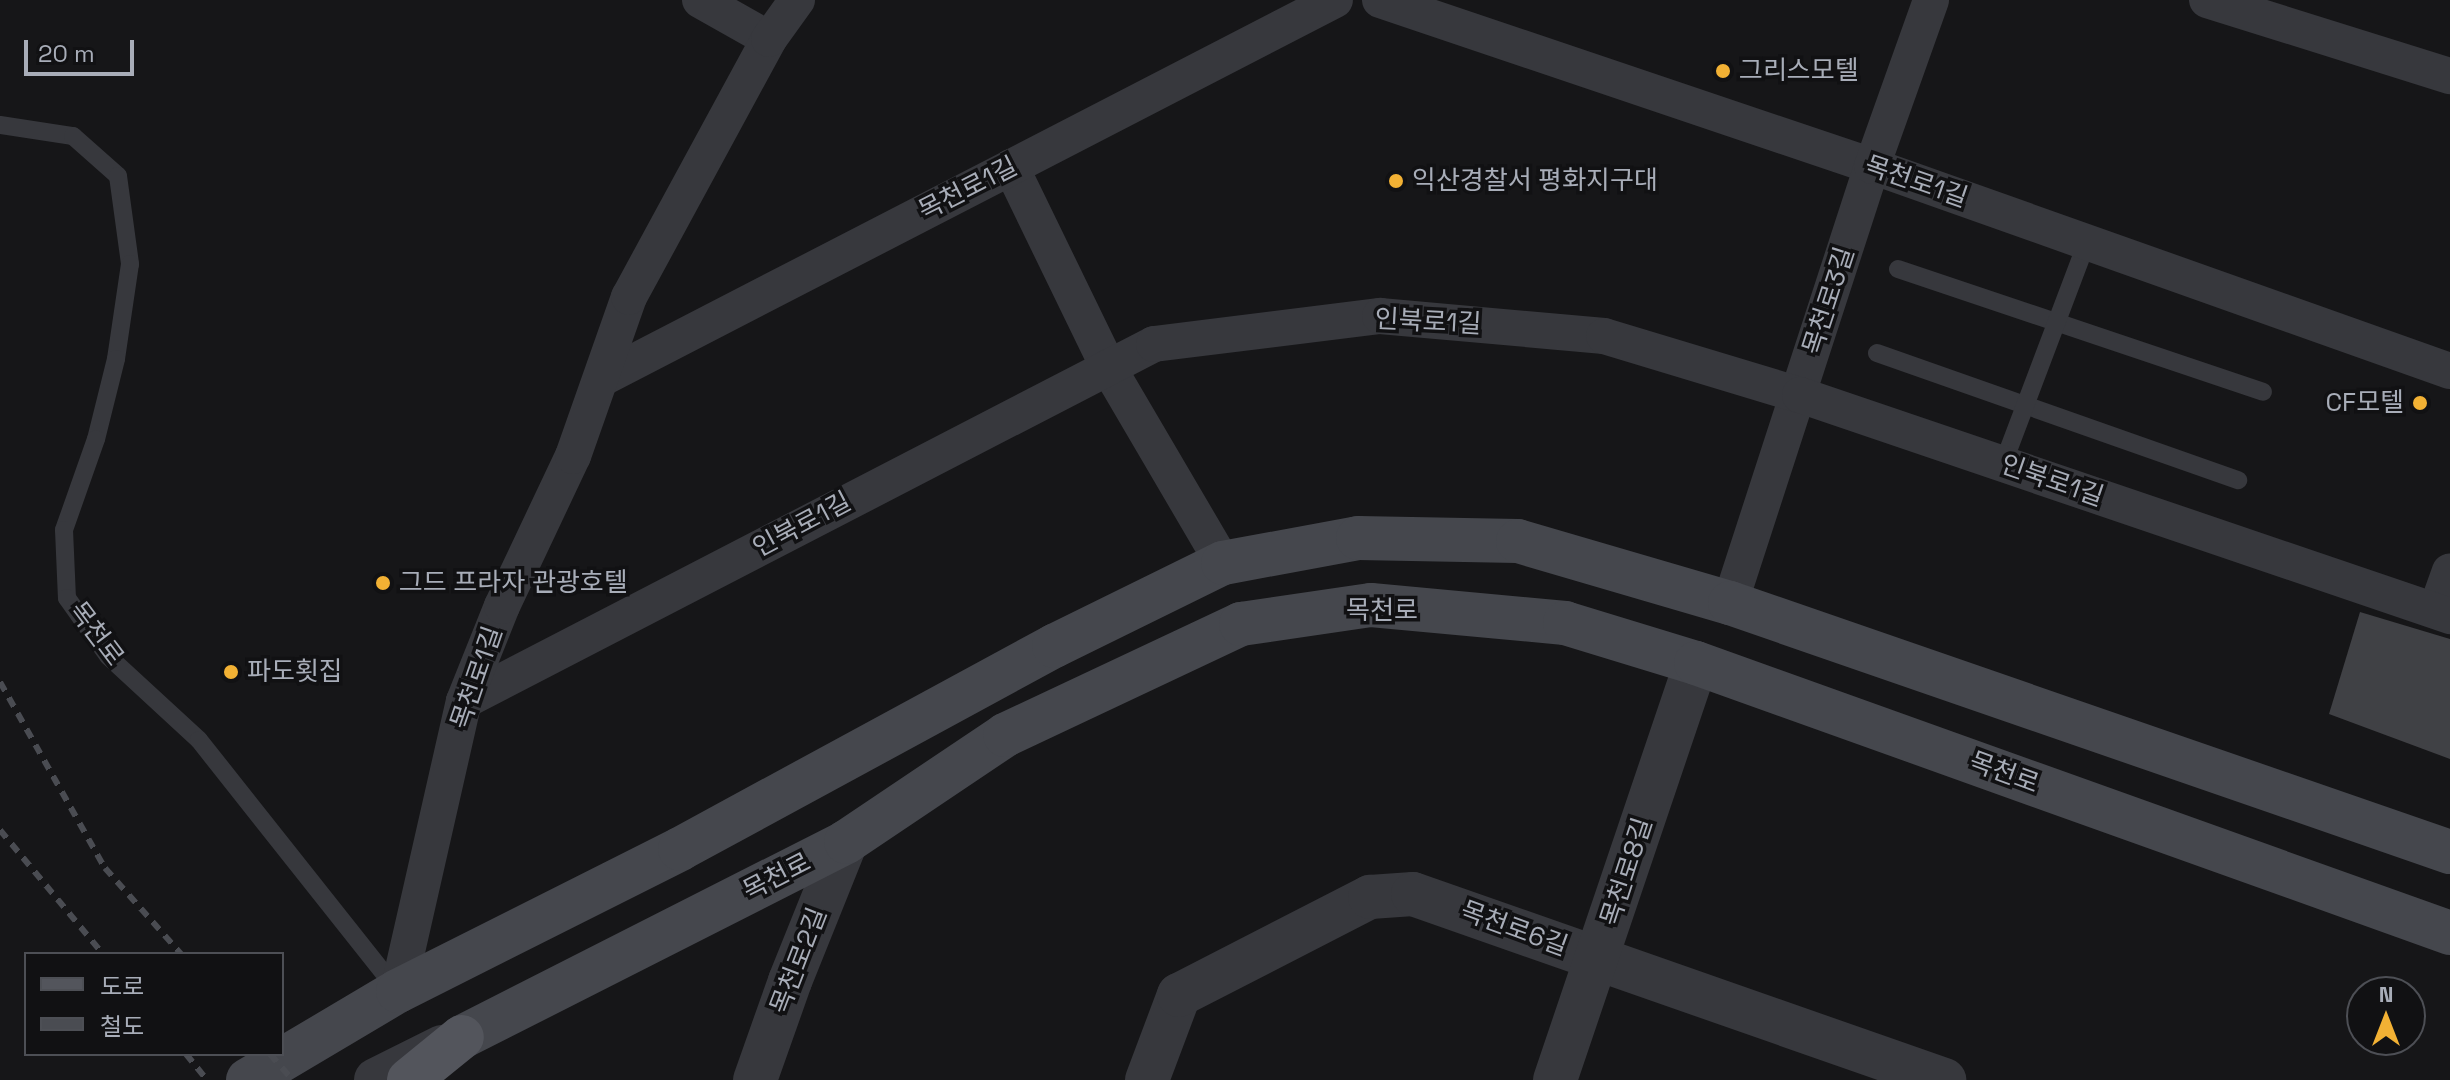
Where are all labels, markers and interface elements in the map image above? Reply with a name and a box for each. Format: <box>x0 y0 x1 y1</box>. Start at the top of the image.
scale bar <box>28 24 138 74</box>
text: 20 m <box>38 38 95 69</box>
place label: 그리스모텔 <box>1739 55 1859 87</box>
marker: 그리스모텔 <box>1714 62 1732 80</box>
street label: 목천로1길 <box>1861 150 1971 214</box>
street label: 목천로1길 <box>913 151 1023 227</box>
place label: 익산경찰서 평화지구대 <box>1412 165 1658 197</box>
marker: 익산경찰서 평화지구대 <box>1387 172 1405 190</box>
street label: 목천로3길 <box>1797 243 1861 359</box>
street label: 인북로1길 <box>1374 304 1482 340</box>
place label: CF모텔 <box>2325 387 2404 419</box>
marker: CF모텔 <box>2411 394 2429 412</box>
street label: 인북로1길 <box>1997 449 2107 513</box>
street label: 인북로1길 <box>748 486 856 564</box>
place label: 그드 프라자 관광호텔 <box>399 567 628 599</box>
marker: 그드 프라자 관광호텔 <box>374 574 392 592</box>
street label: 목천로 <box>1346 595 1418 627</box>
street label: 목천로 <box>62 596 130 672</box>
street label: 목천로1길 <box>445 623 509 733</box>
place label: 파도횟집 <box>247 656 343 688</box>
marker: 파도횟집 <box>222 663 240 681</box>
street label: 목천로 <box>1965 746 2043 800</box>
street label: 목천로8길 <box>1595 814 1659 930</box>
street label: 목천로 <box>738 847 816 907</box>
street label: 목천로6길 <box>1456 895 1572 963</box>
street label: 목천로2길 <box>764 903 834 1019</box>
legend <box>24 952 284 1056</box>
text: 도로 <box>100 971 144 1002</box>
north arrow <box>2346 976 2426 1056</box>
text: N <box>2379 980 2393 1008</box>
text: 철도 <box>100 1011 144 1042</box>

